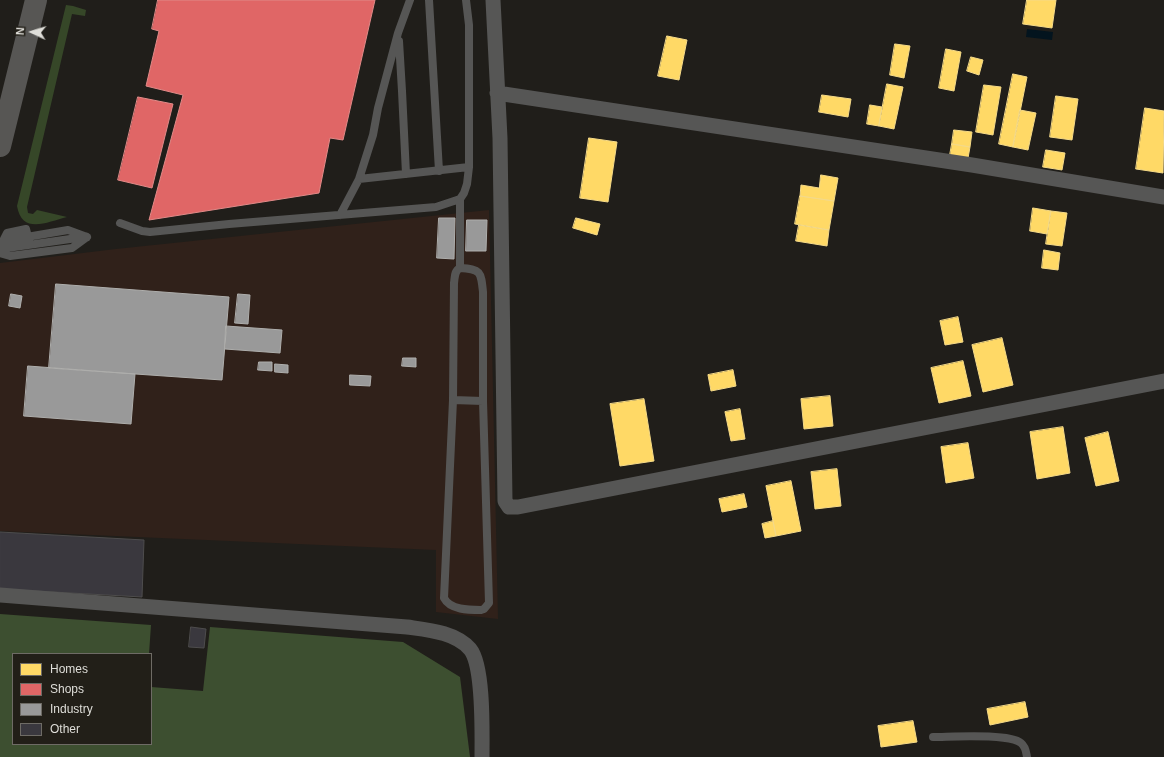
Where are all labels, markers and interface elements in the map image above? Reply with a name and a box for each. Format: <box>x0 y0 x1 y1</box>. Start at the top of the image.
north arrow <box>12 12 52 52</box>
text: N <box>14 27 26 36</box>
legend <box>12 653 152 745</box>
text: Homes <box>50 662 88 676</box>
text: Shops <box>50 682 84 696</box>
text: Industry <box>50 702 93 716</box>
text: Other <box>50 722 80 736</box>

